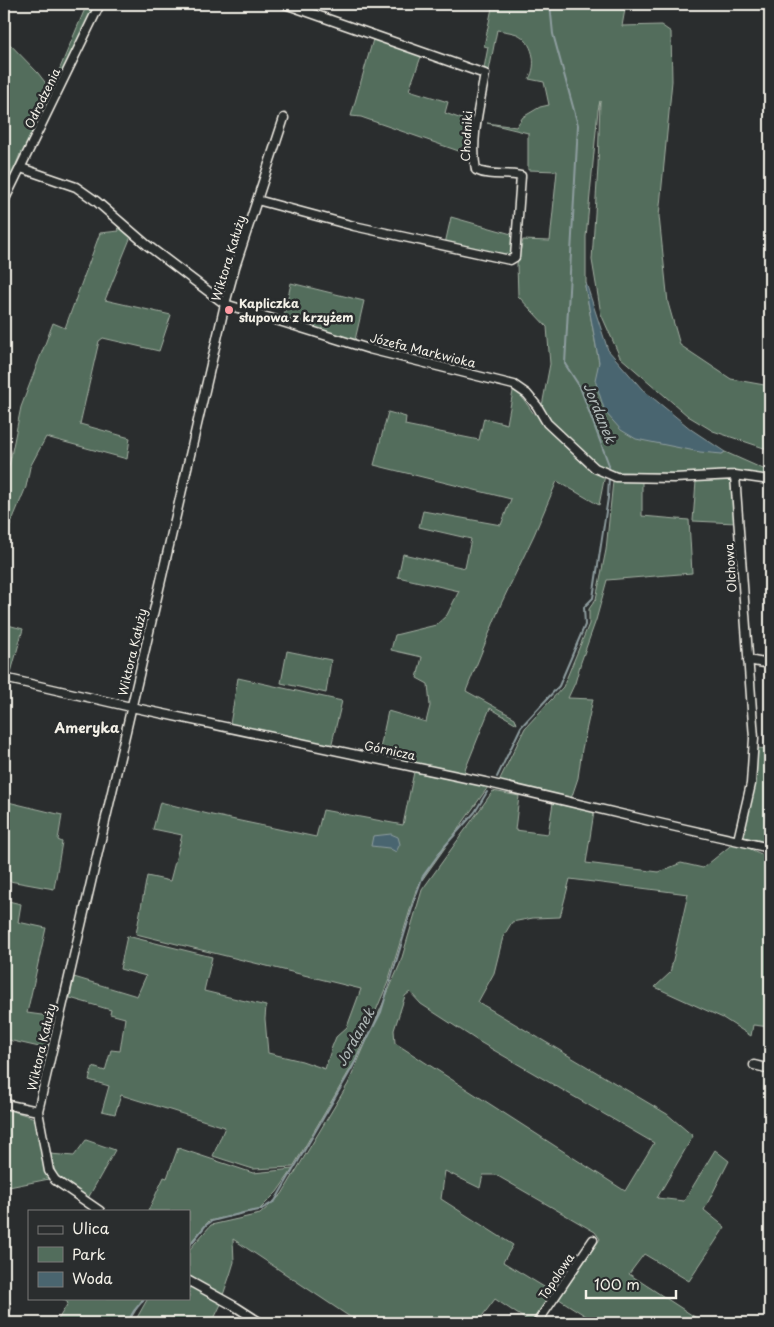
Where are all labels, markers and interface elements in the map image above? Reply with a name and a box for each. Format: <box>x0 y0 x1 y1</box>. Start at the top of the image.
street label: Odrodzenia <box>20 64 65 131</box>
street label: Chodniki <box>456 110 476 162</box>
street label: Wiktora Kałuży <box>206 213 250 303</box>
place label: Kapliczka słupowa z krzyżem <box>239 294 354 326</box>
marker: Kapliczka słupowa z krzyżem <box>223 304 235 316</box>
street label: Józefa Markwioka <box>368 328 478 372</box>
water label: Jordanek <box>578 380 622 448</box>
street label: Olchowa <box>719 542 741 593</box>
street label: Wiktora Kałuży <box>113 607 151 697</box>
district label: Ameryka <box>54 717 120 738</box>
street label: Górnicza <box>363 736 418 764</box>
street label: Wiktora Kałuży <box>22 1002 60 1092</box>
water label: Jordanek <box>330 1003 380 1070</box>
legend <box>28 1210 190 1300</box>
text: Ulica <box>72 1216 110 1239</box>
text: Park <box>72 1242 106 1265</box>
street label: Topolowa <box>534 1249 578 1303</box>
text: Woda <box>72 1266 113 1289</box>
scale bar <box>586 1267 676 1299</box>
text: 100 m <box>594 1272 640 1295</box>

